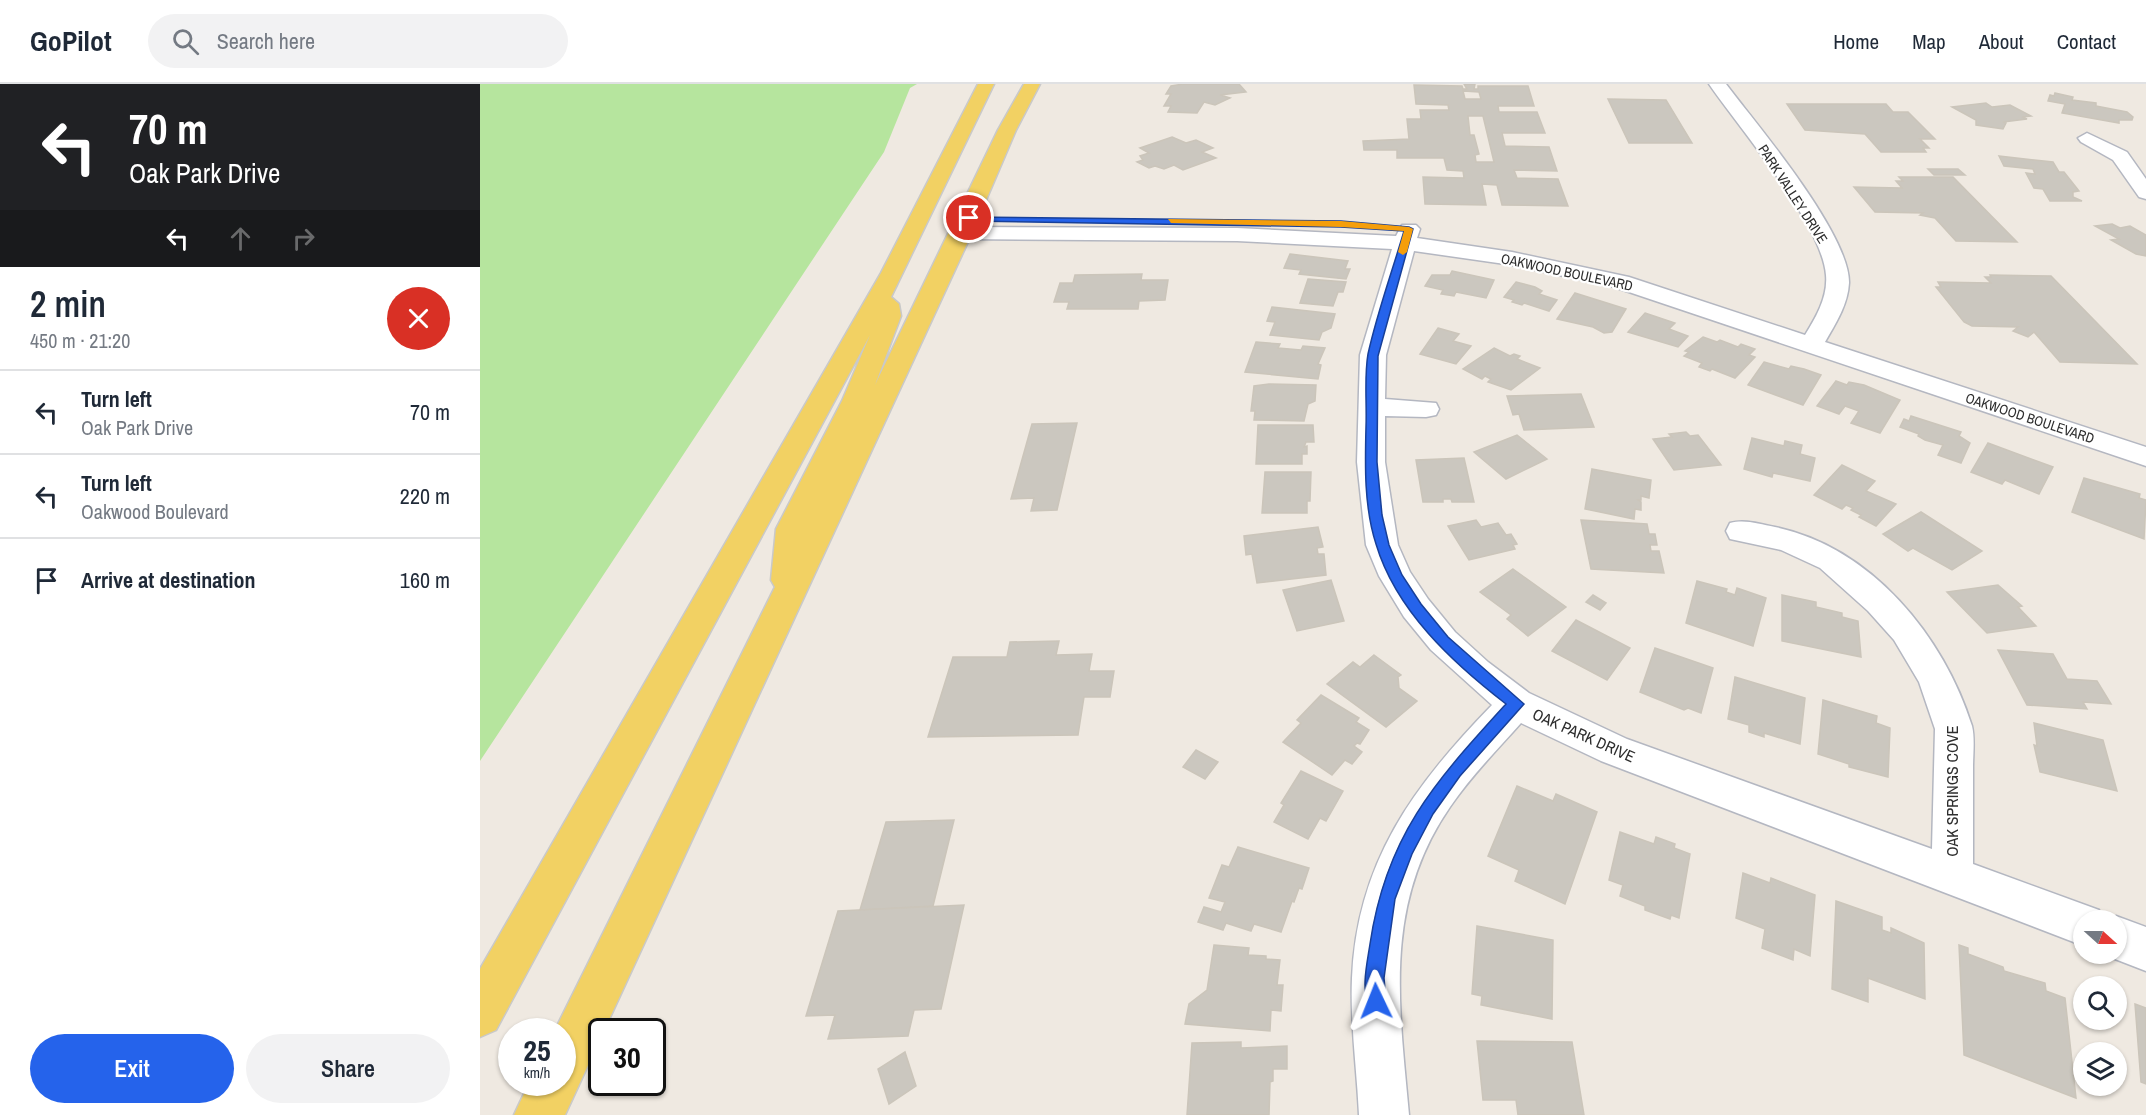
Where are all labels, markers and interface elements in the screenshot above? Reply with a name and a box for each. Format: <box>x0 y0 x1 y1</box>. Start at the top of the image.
search box <box>148 14 568 68</box>
text: GoPilot <box>30 22 112 60</box>
icon: search <box>169 25 202 58</box>
text: Search here <box>217 26 315 56</box>
text: Home <box>1833 27 1879 56</box>
text: Map <box>1912 27 1946 56</box>
text: About <box>1979 27 2024 56</box>
text: Contact <box>2057 27 2116 56</box>
text: 70 m <box>129 101 208 157</box>
icon: left <box>30 108 108 186</box>
street label: PARK VALLEY DRIVE <box>1754 141 1832 247</box>
text: Oak Park Drive <box>129 155 280 191</box>
pin <box>943 192 994 243</box>
icon: arrive <box>952 201 985 234</box>
icon: left <box>161 222 194 255</box>
icon: ahead <box>224 222 257 255</box>
icon: right <box>287 222 320 255</box>
street label: OAKWOOD BOULEVARD <box>1499 249 1635 295</box>
text: 2 min <box>30 280 106 328</box>
button: close <box>387 287 450 350</box>
text: 450 m · 21:20 <box>30 327 130 354</box>
text: Turn left <box>81 384 152 414</box>
street label: OAKWOOD BOULEVARD <box>1963 389 2097 447</box>
icon: left <box>30 396 63 429</box>
text: 70 m <box>410 397 450 427</box>
text: Oak Park Drive <box>81 414 193 441</box>
text: Turn left <box>81 468 152 498</box>
icon: left <box>30 480 63 513</box>
text: 220 m <box>400 481 450 511</box>
text: Oakwood Boulevard <box>81 498 229 525</box>
icon: arrive <box>30 564 63 597</box>
text: Arrive at destination <box>81 565 255 595</box>
text: 160 m <box>400 565 450 595</box>
street label: OAK PARK DRIVE <box>1529 703 1639 767</box>
street label: OAK SPRINGS COVE <box>1941 725 1963 857</box>
north arrow <box>2073 910 2127 964</box>
map controls <box>2073 910 2127 1096</box>
position arrow <box>1344 969 1408 1033</box>
button: search <box>2073 976 2127 1030</box>
speed limit sign: 30 <box>588 1018 666 1096</box>
text: 25 <box>523 1030 551 1070</box>
button: Exit <box>30 1034 234 1103</box>
button: Share <box>246 1034 450 1103</box>
button: layers <box>2073 1042 2127 1096</box>
text: km/h <box>524 1062 550 1083</box>

